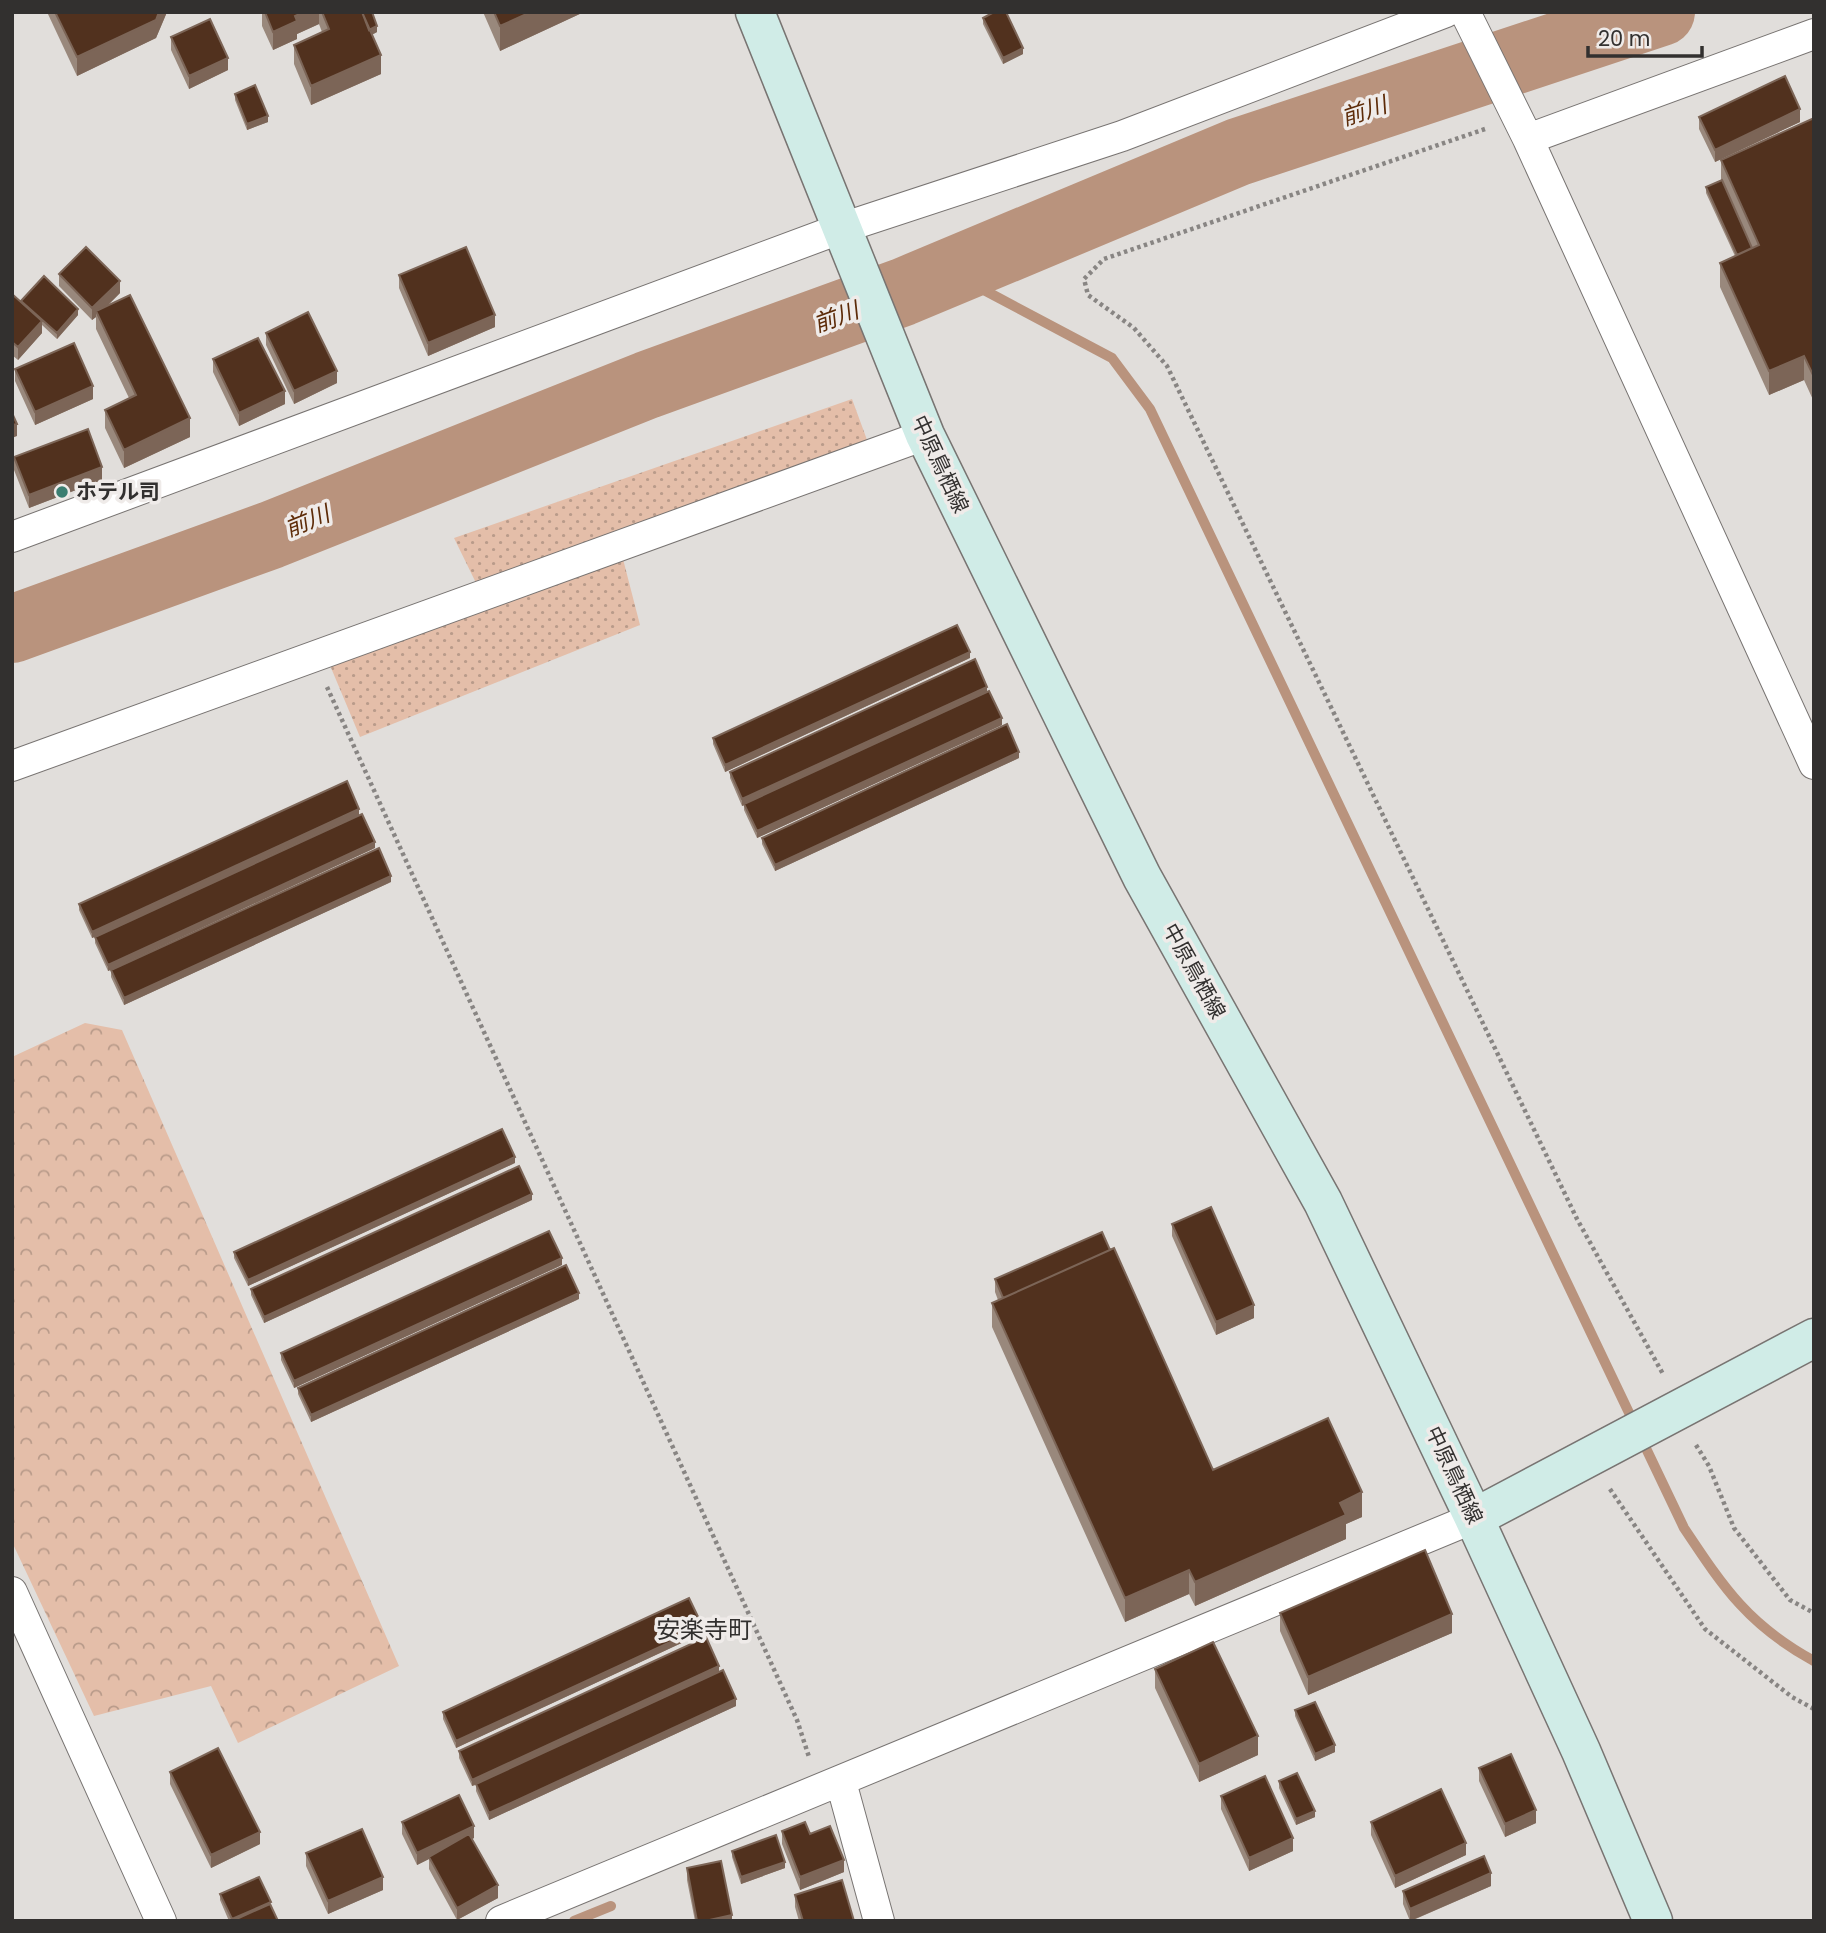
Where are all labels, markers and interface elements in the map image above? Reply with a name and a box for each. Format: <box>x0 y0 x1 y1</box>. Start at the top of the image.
scale bar <box>1588 14 1702 58</box>
text: 20 m <box>1598 24 1651 53</box>
water label: 前川 <box>1337 88 1394 133</box>
water label: 前川 <box>809 293 866 340</box>
street label: 中原鳥栖線 <box>905 410 976 517</box>
place label: ホテル司 <box>76 477 160 506</box>
marker: ホテル司 <box>54 484 70 500</box>
water label: 前川 <box>280 496 337 544</box>
street label: 中原鳥栖線 <box>1156 918 1233 1024</box>
street label: 中原鳥栖線 <box>1419 1421 1490 1528</box>
district label: 安楽寺町 <box>656 1613 752 1646</box>

